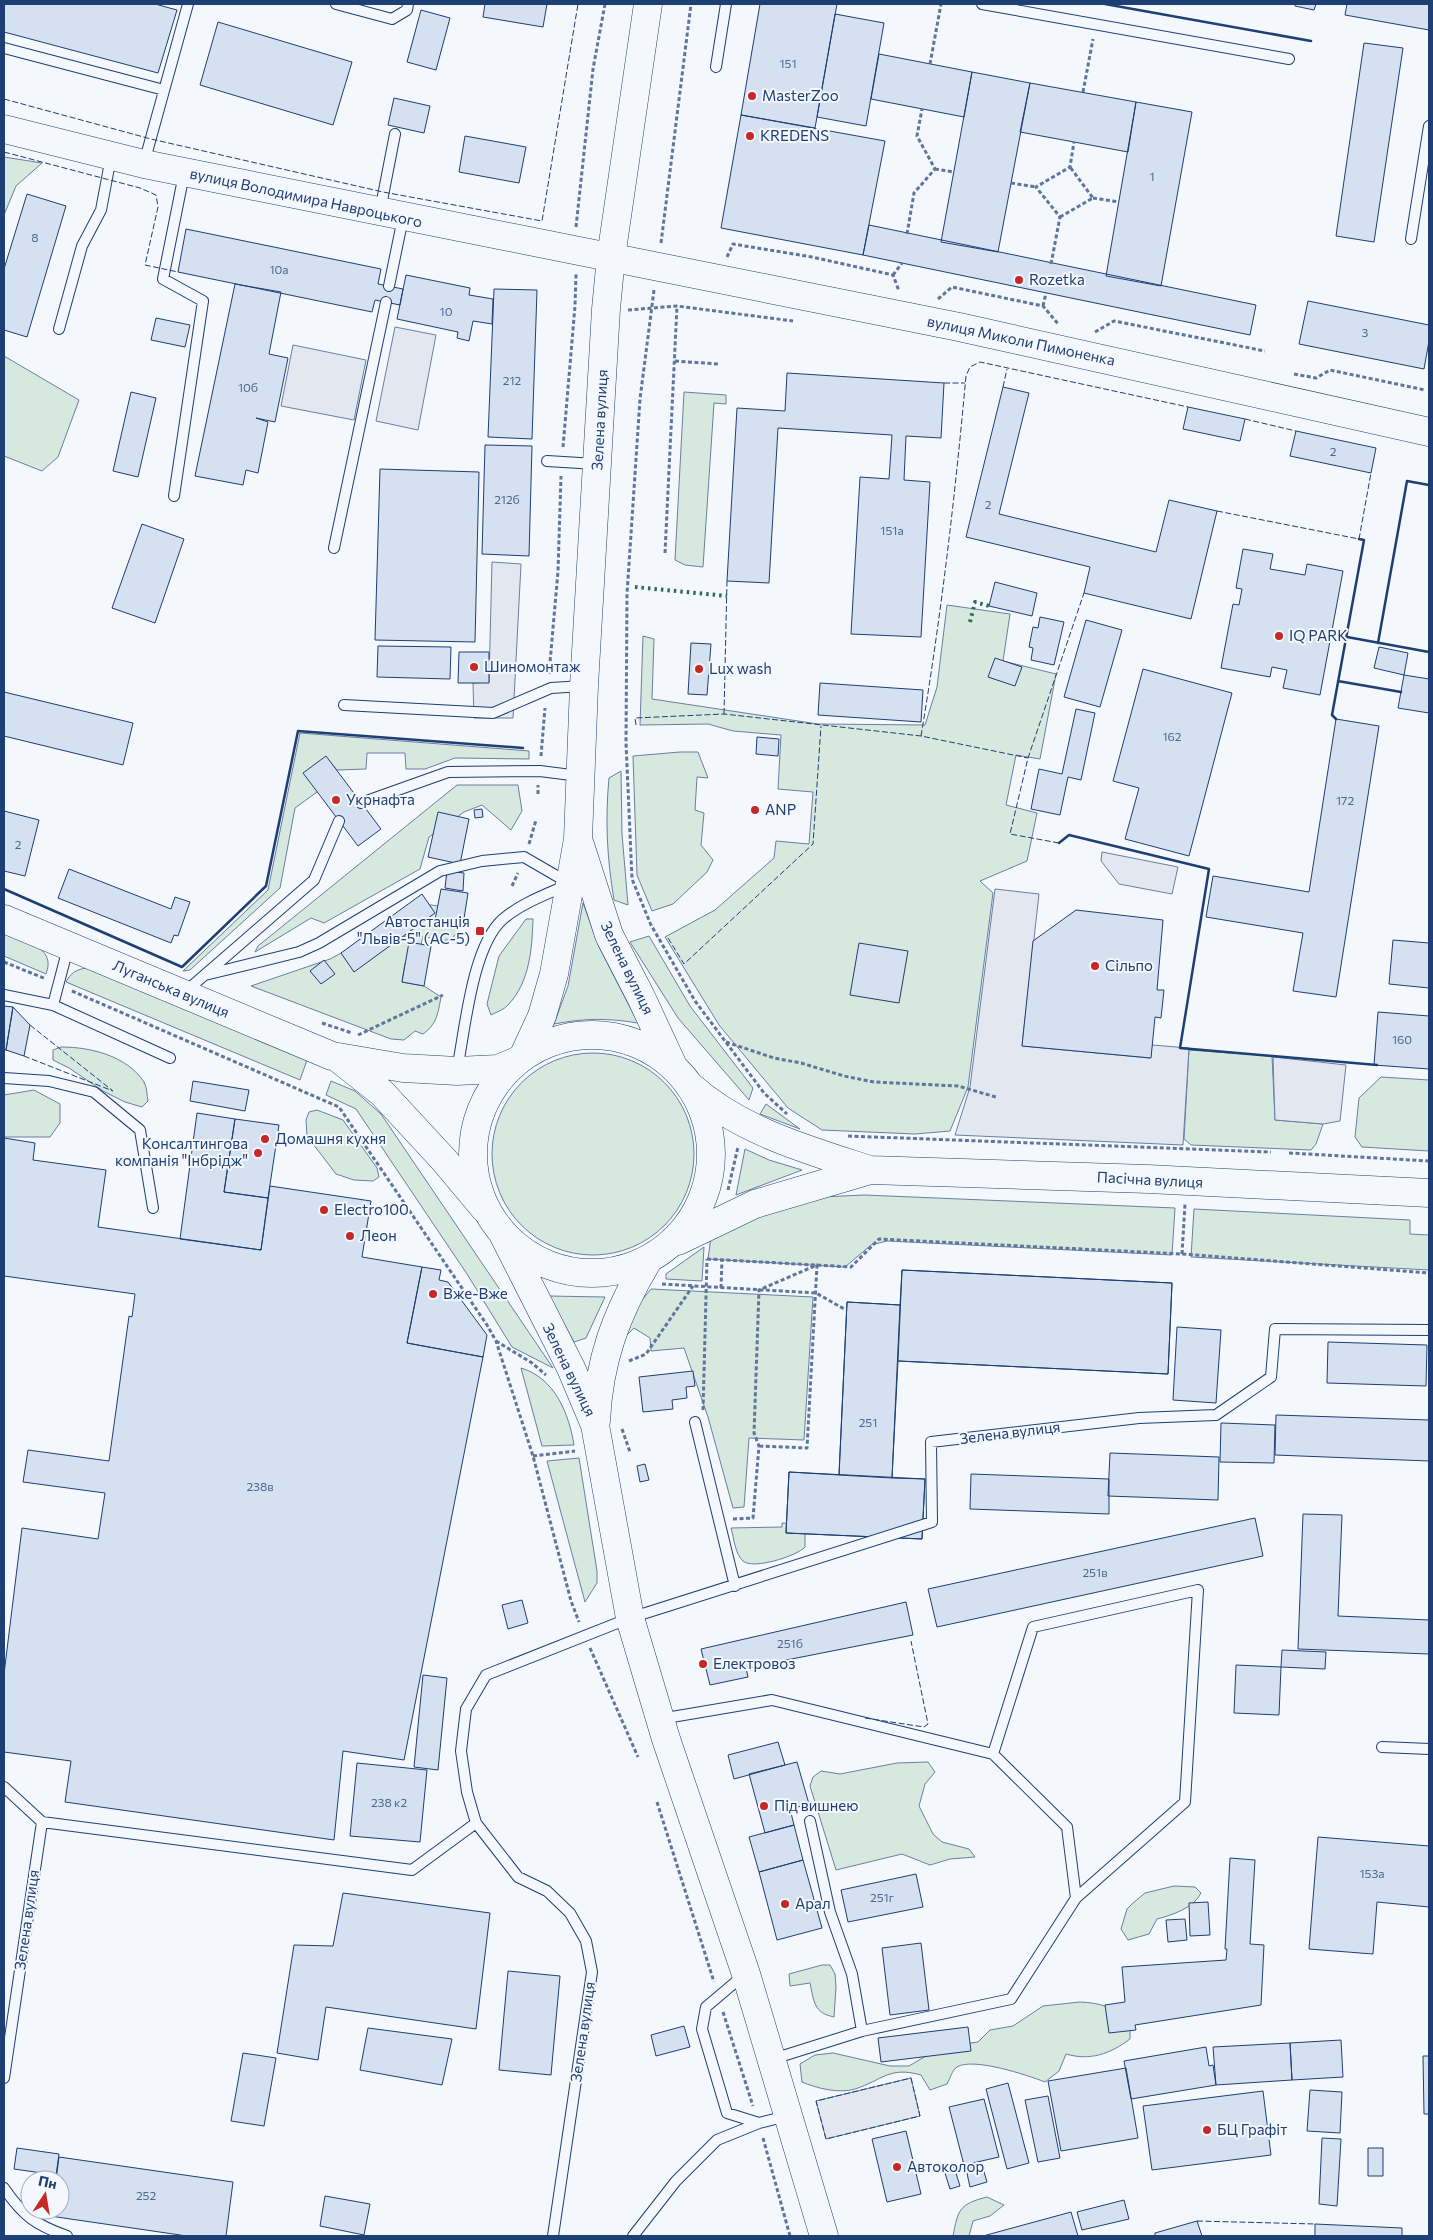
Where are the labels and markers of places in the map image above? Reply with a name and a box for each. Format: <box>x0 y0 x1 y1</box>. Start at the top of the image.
place label: MasterZoo <box>762 86 839 104</box>
marker: MasterZoo <box>746 90 758 102</box>
place label: KREDENS <box>760 126 829 144</box>
marker: KREDENS <box>744 130 756 142</box>
place label: Rozetka <box>1029 270 1085 288</box>
marker: Rozetka <box>1013 274 1025 286</box>
place label: IQ PARK <box>1289 626 1347 644</box>
marker: IQ PARK <box>1273 630 1285 642</box>
place label: Шиномонтаж <box>484 657 581 675</box>
place label: Lux wash <box>709 659 772 677</box>
marker: Шиномонтаж <box>468 661 480 673</box>
marker: Lux wash <box>693 663 705 675</box>
place label: Укрнафта <box>346 790 415 808</box>
marker: Укрнафта <box>330 794 342 806</box>
place label: ANP <box>765 800 796 818</box>
marker: ANP <box>749 804 761 816</box>
place label: Автостанція "Львів-5" (АС-5) <box>357 912 470 947</box>
marker: Автостанція "Львів-5" (АС-5) <box>474 925 486 937</box>
place label: Сільпо <box>1105 956 1153 974</box>
marker: Сільпо <box>1089 960 1101 972</box>
place label: Домашня кухня <box>275 1129 386 1147</box>
marker: Домашня кухня <box>259 1133 271 1145</box>
place label: Консалтингова компанія "Інбрідж" <box>115 1134 248 1169</box>
marker: Консалтингова компанія "Інбрідж" <box>252 1147 264 1159</box>
place label: Electro100 <box>334 1200 409 1218</box>
marker: Electro100 <box>318 1204 330 1216</box>
place label: Леон <box>360 1226 397 1244</box>
marker: Леон <box>344 1230 356 1242</box>
place label: Вже-Вже <box>443 1284 508 1302</box>
marker: Вже-Вже <box>427 1288 439 1300</box>
place label: Електровоз <box>713 1654 795 1672</box>
marker: Електровоз <box>697 1658 709 1670</box>
place label: Під вишнею <box>774 1796 858 1814</box>
marker: Під вишнею <box>758 1800 770 1812</box>
place label: Арал <box>795 1894 831 1912</box>
marker: Арал <box>779 1898 791 1910</box>
place label: БЦ Графіт <box>1217 2120 1287 2138</box>
marker: БЦ Графіт <box>1201 2124 1213 2136</box>
place label: Автоколор <box>907 2157 984 2175</box>
marker: Автоколор <box>891 2161 903 2173</box>

